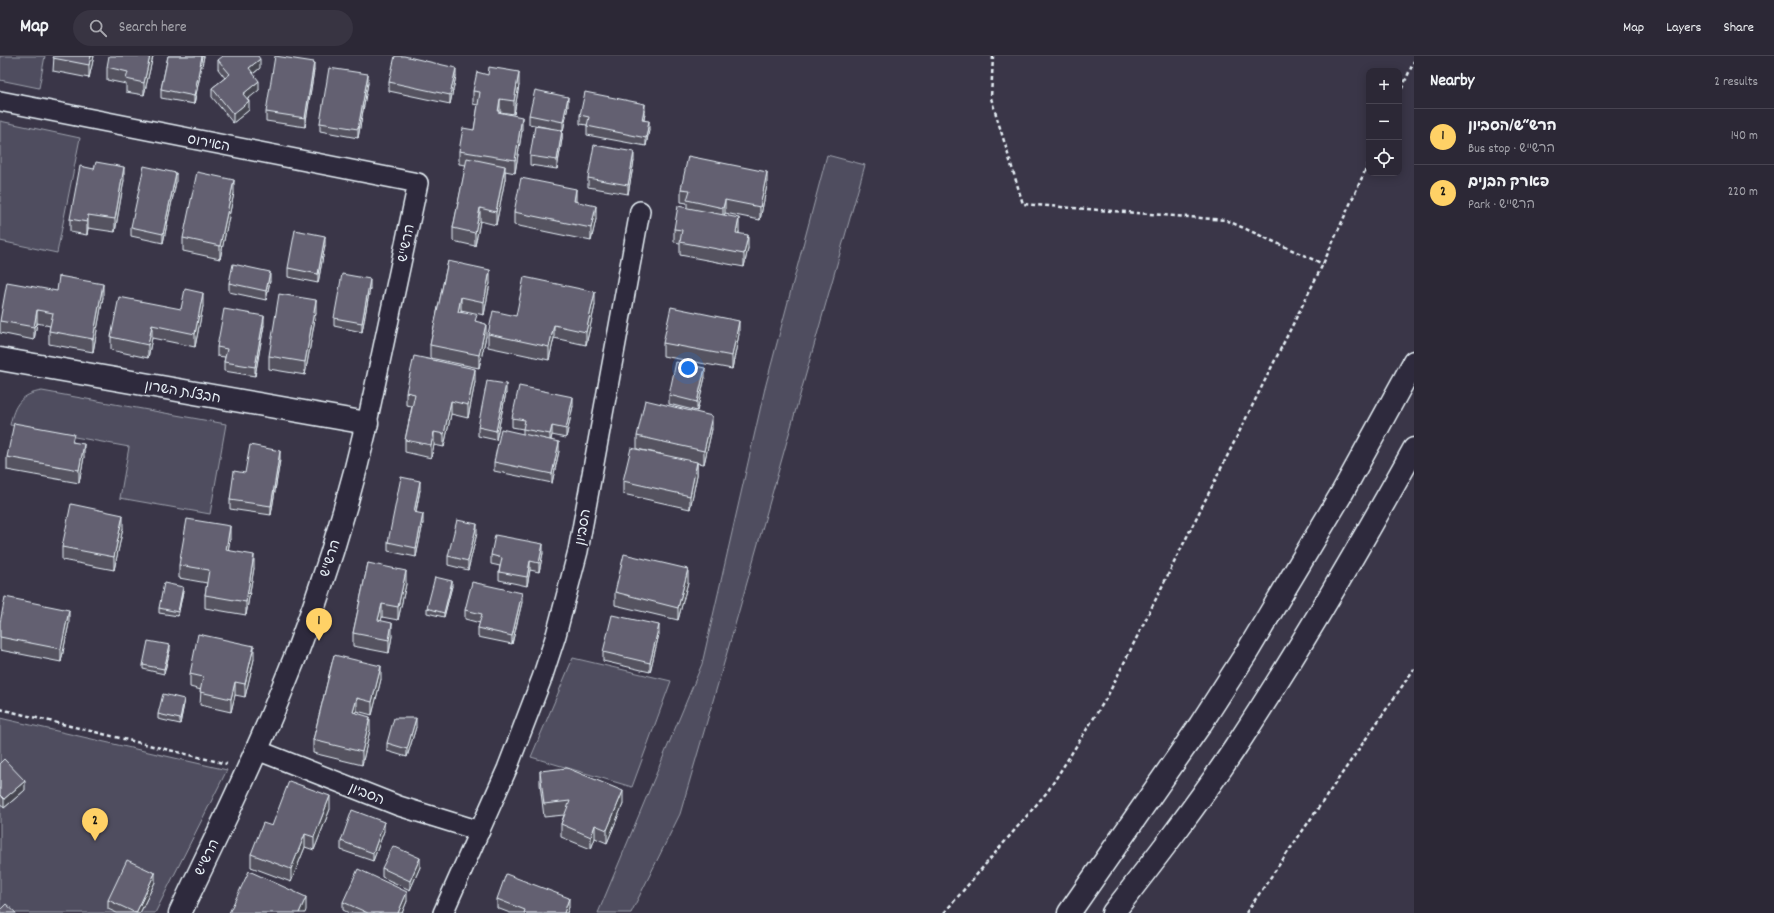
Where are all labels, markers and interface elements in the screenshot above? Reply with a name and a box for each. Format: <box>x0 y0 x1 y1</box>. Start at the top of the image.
search box <box>73 10 353 46</box>
text: Map <box>20 14 49 41</box>
icon: search <box>87 17 109 39</box>
text: Search here <box>119 17 187 39</box>
text: Map <box>1623 18 1644 38</box>
text: Layers <box>1666 18 1701 38</box>
text: Share <box>1723 18 1754 38</box>
map controls <box>1366 68 1402 176</box>
button: + <box>1366 68 1402 104</box>
text: Nearby <box>1430 70 1474 94</box>
text: 2 results <box>1714 73 1758 92</box>
button: − <box>1366 104 1402 140</box>
text: הרש״ש/הסביון <box>1468 116 1557 138</box>
text: 1 <box>1442 127 1444 146</box>
text: 140 m <box>1731 127 1758 146</box>
street label: האירוס <box>185 130 232 158</box>
button: locate <box>1366 140 1402 176</box>
text: Bus stop · הרש''ש <box>1468 140 1555 159</box>
text: פארק הבנים <box>1468 172 1549 194</box>
text: 2 <box>1440 183 1446 202</box>
text: 220 m <box>1728 183 1758 202</box>
text: Park · הרש''ש <box>1468 196 1535 215</box>
street label: הרש''ש <box>393 223 421 264</box>
your location <box>678 358 698 378</box>
street label: חבצלת השרון <box>143 376 222 409</box>
street label: הסביון <box>571 507 597 547</box>
street label: הרש''ש <box>315 537 346 580</box>
pin: 1 <box>306 608 332 641</box>
street label: הסביון <box>345 779 387 811</box>
pin: 2 <box>82 808 108 841</box>
street label: הרש''ש <box>190 836 225 880</box>

